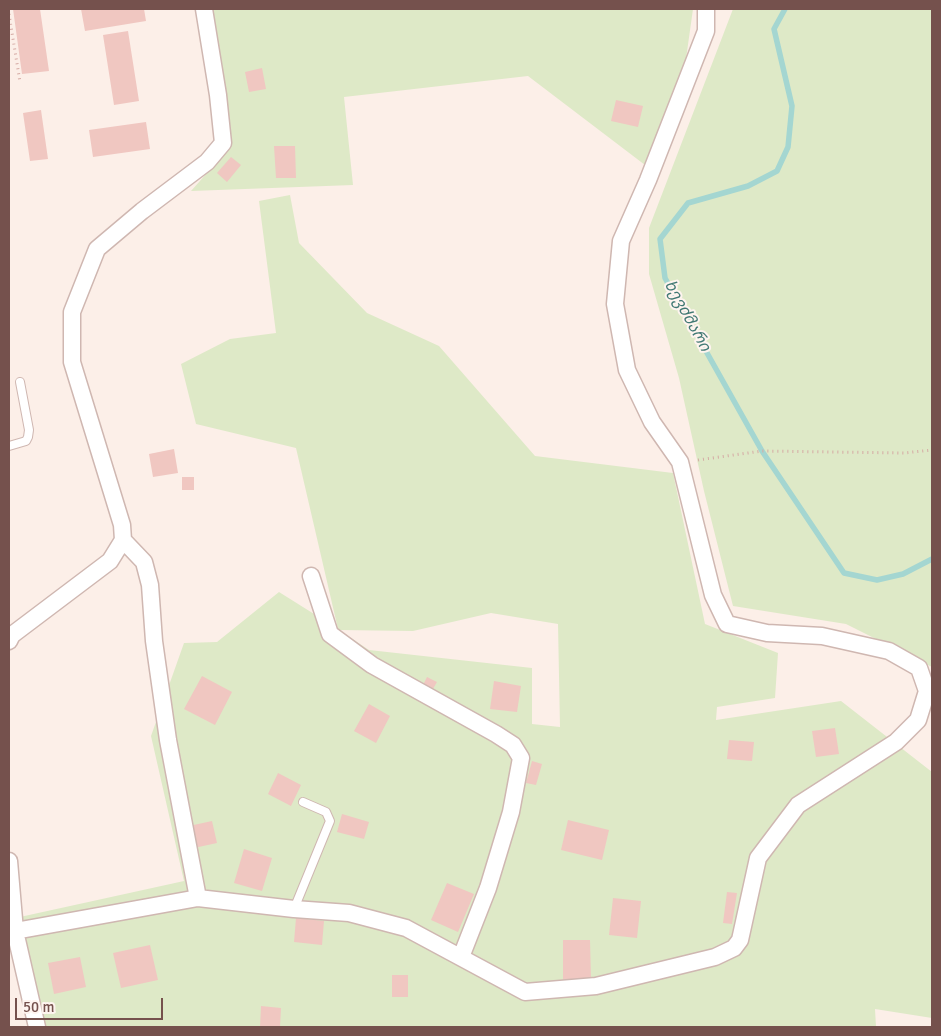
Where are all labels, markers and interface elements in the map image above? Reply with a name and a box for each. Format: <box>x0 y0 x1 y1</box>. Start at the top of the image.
water label: ხევძმარი <box>660 277 714 355</box>
scale bar <box>18 988 165 1020</box>
text: 50 m <box>23 998 54 1016</box>

